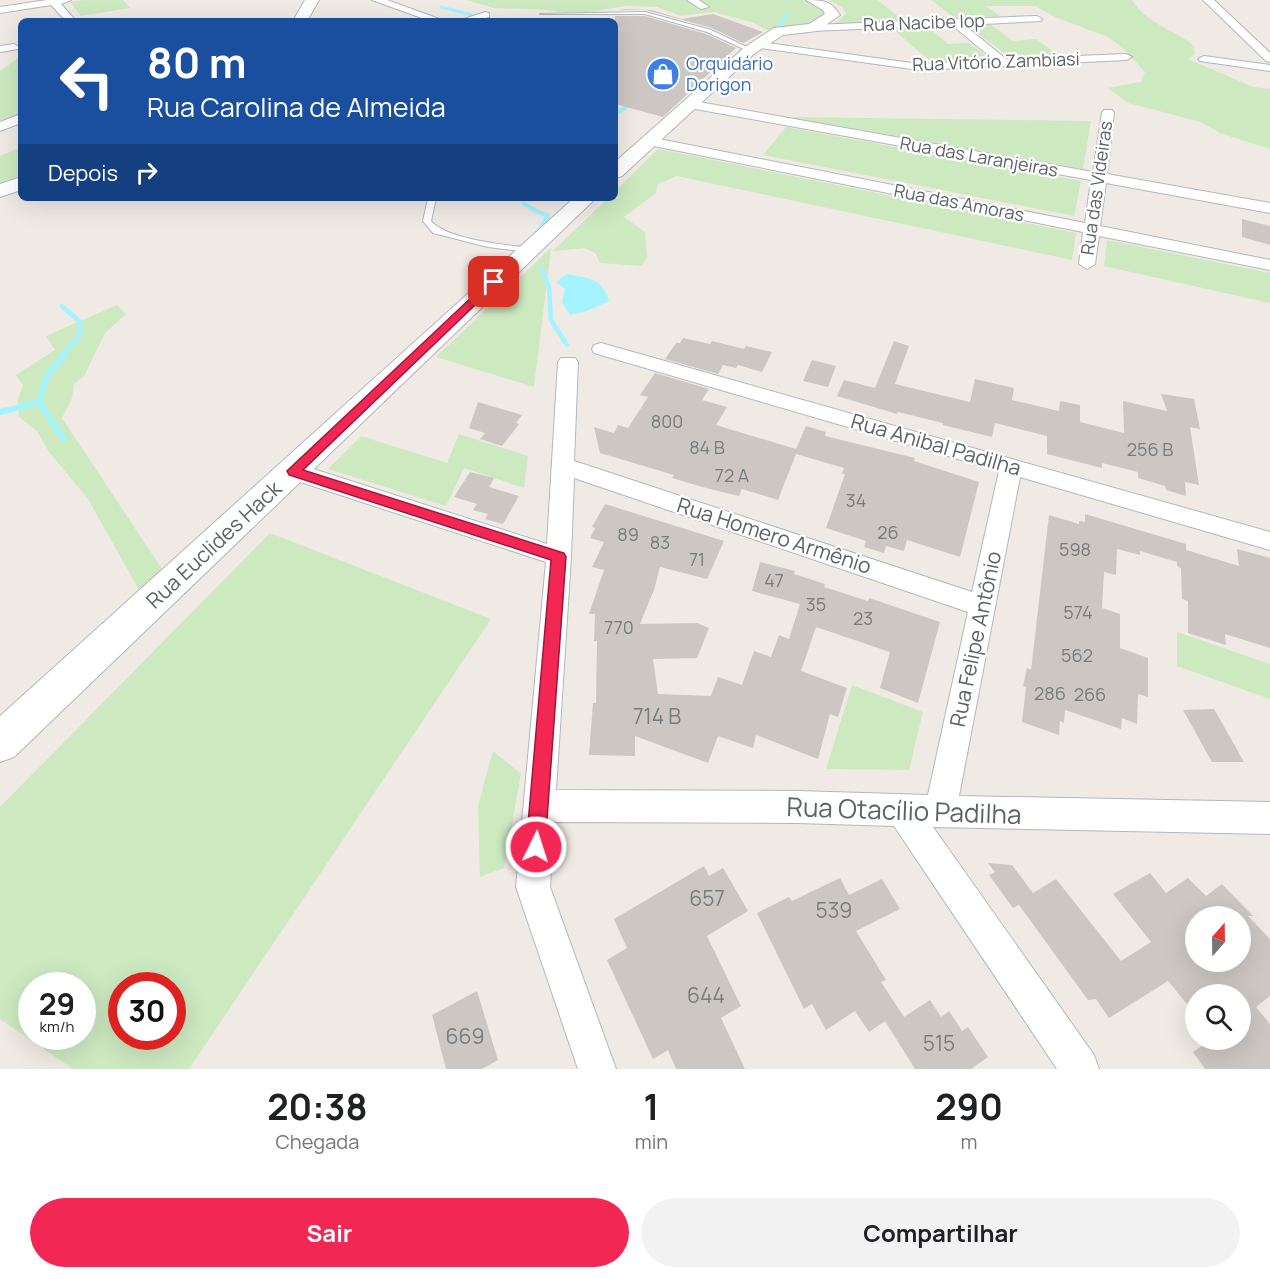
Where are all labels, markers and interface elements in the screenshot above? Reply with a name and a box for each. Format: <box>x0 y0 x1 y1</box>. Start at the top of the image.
street label: Rua Nacibe Iop <box>863 8 985 36</box>
text: 80 m <box>147 33 247 91</box>
icon: left <box>48 42 126 120</box>
street label: Rua Vitório Zambiasi <box>912 46 1080 76</box>
place label: Orquidário Dorigon <box>686 51 773 96</box>
shop icon: Orquidário Dorigon <box>645 56 681 92</box>
text: Rua Carolina de Almeida <box>147 88 446 125</box>
street label: Rua das Videiras <box>1075 119 1117 256</box>
street label: Rua das Laranjeiras <box>898 130 1060 182</box>
icon: right <box>130 156 163 189</box>
text: Depois <box>48 158 118 188</box>
street label: Rua das Amoras <box>892 178 1026 226</box>
pin <box>468 256 519 307</box>
icon: arrive <box>477 265 510 298</box>
street label: Rua Anibal Padilha <box>848 406 1025 482</box>
house number: 800 <box>651 409 683 433</box>
house number: 84 B <box>689 435 725 459</box>
house number: 256 B <box>1127 437 1173 461</box>
house number: 72 A <box>715 463 750 487</box>
street label: Rua Euclides Hack <box>140 474 287 614</box>
house number: 34 <box>846 488 866 512</box>
street label: Rua Homero Armênio <box>674 490 875 580</box>
house number: 26 <box>877 520 899 544</box>
house number: 89 <box>617 522 639 546</box>
house number: 83 <box>650 530 670 554</box>
house number: 598 <box>1059 537 1091 561</box>
house number: 71 <box>689 547 705 571</box>
street label: Rua Felipe Antônio <box>943 548 1007 729</box>
house number: 47 <box>764 568 784 592</box>
house number: 35 <box>806 592 826 616</box>
house number: 574 <box>1063 600 1093 624</box>
house number: 23 <box>853 606 873 630</box>
house number: 770 <box>604 615 634 639</box>
house number: 562 <box>1061 643 1093 667</box>
house number: 286 <box>1034 681 1066 705</box>
house number: 266 <box>1074 682 1106 706</box>
house number: 714 B <box>633 702 681 730</box>
street label: Rua Otacílio Padilha <box>786 788 1022 832</box>
position arrow <box>504 815 568 879</box>
house number: 657 <box>689 884 725 912</box>
house number: 539 <box>816 896 852 924</box>
north arrow <box>1185 906 1251 972</box>
map controls <box>1185 906 1251 1050</box>
speed limit sign: 30 <box>108 972 186 1050</box>
house number: 644 <box>687 981 725 1009</box>
text: 29 <box>39 983 75 1024</box>
button: search <box>1185 984 1251 1050</box>
text: km/h <box>40 1016 74 1037</box>
house number: 669 <box>446 1022 484 1050</box>
house number: 515 <box>923 1029 955 1057</box>
text: 20:38 <box>267 1082 368 1131</box>
text: 1 <box>644 1082 659 1131</box>
text: 290 <box>935 1082 1003 1131</box>
text: Chegada <box>275 1128 359 1155</box>
text: min <box>635 1128 668 1155</box>
text: m <box>961 1128 978 1155</box>
button: Sair <box>30 1198 629 1267</box>
button: Compartilhar <box>641 1198 1240 1267</box>

